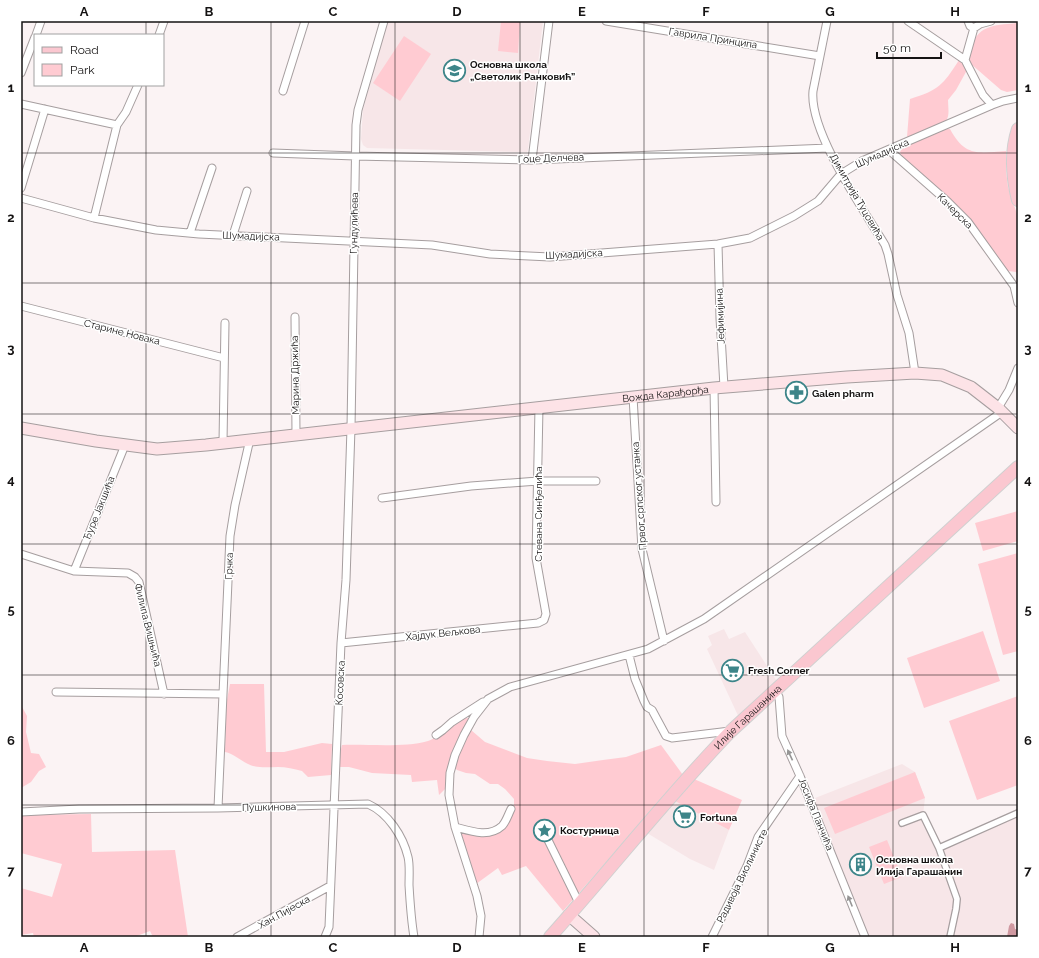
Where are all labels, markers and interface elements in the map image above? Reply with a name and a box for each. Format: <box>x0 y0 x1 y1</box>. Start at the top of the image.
text: A <box>80 4 89 19</box>
text: B <box>205 4 214 19</box>
text: C <box>329 4 338 19</box>
text: D <box>452 4 462 19</box>
text: E <box>578 4 586 19</box>
text: F <box>702 4 710 19</box>
text: G <box>825 4 835 19</box>
text: H <box>950 4 960 19</box>
street label: Гаврила Принципа <box>668 26 758 50</box>
legend <box>34 34 164 86</box>
scale bar <box>877 34 941 60</box>
text: 50 m <box>883 41 911 55</box>
text: Road <box>70 43 99 57</box>
school or university icon: Основна школа „Светолик Ранковић” <box>442 57 468 83</box>
place label: Основна школа „Светолик Ранковић” <box>470 59 575 82</box>
text: Park <box>70 63 95 77</box>
text: 1 <box>8 80 15 95</box>
text: 1 <box>1025 80 1032 95</box>
street label: Шумадијска <box>853 136 911 170</box>
street label: Гоце Делчева <box>518 151 584 165</box>
street label: Димитрија Туцовића <box>828 152 886 242</box>
street label: Качерска <box>935 191 975 231</box>
street label: Гундулићева <box>348 192 360 254</box>
text: 2 <box>7 210 15 225</box>
text: 2 <box>1024 210 1032 225</box>
street label: Шумадијска <box>222 229 280 243</box>
street label: Шумадијска <box>545 247 603 261</box>
street label: Јефимијина <box>714 288 726 344</box>
street label: Старине Новака <box>83 317 161 347</box>
street label: Марина Држића <box>289 335 301 415</box>
text: 3 <box>7 341 15 356</box>
text: 3 <box>1024 341 1032 356</box>
pharmacy icon: Galen pharm <box>784 380 810 406</box>
street label: Вожда Карађорђа <box>622 383 709 404</box>
place label: Galen pharm <box>812 388 874 399</box>
street label: Првог српског устанка <box>630 441 648 551</box>
street label: Стевана Синђелића <box>533 466 544 562</box>
text: 4 <box>7 472 15 487</box>
text: 4 <box>1024 472 1032 487</box>
street label: Ђуре Јакшића <box>81 475 117 541</box>
street label: Грчка <box>223 552 235 580</box>
street label: Филипа Вишњића <box>132 582 164 668</box>
text: 5 <box>7 602 15 617</box>
text: 5 <box>1024 602 1032 617</box>
street label: Хајдук Вељкова <box>405 624 481 642</box>
supermarket icon: Fresh Corner <box>720 657 746 683</box>
street label: Косовска <box>333 660 347 706</box>
place label: Fresh Corner <box>748 665 809 676</box>
street label: Илије Гарашанина <box>711 682 783 751</box>
text: 6 <box>7 733 15 748</box>
text: 6 <box>1024 733 1032 748</box>
one-way arrow <box>787 748 793 760</box>
street label: Јосифа Панчића <box>796 776 836 852</box>
street label: Пушкинова <box>242 801 296 813</box>
supermarket icon: Fortuna <box>672 804 698 830</box>
place label: Fortuna <box>700 812 737 823</box>
place icon: Костурница <box>531 817 557 843</box>
place label: Костурница <box>560 825 619 836</box>
street label: Радивоја Виолинисте <box>714 827 770 925</box>
building icon: Основна школа Илија Гарашанин <box>848 852 874 878</box>
place label: Основна школа Илија Гарашанин <box>876 854 962 877</box>
text: 7 <box>7 863 15 878</box>
text: 7 <box>1024 863 1032 878</box>
street label: Хан Пијеска <box>256 893 312 931</box>
one-way arrow <box>847 894 853 906</box>
text: A <box>80 940 89 955</box>
text: B <box>205 940 214 955</box>
text: C <box>329 940 338 955</box>
text: D <box>452 940 462 955</box>
text: E <box>578 940 586 955</box>
text: F <box>702 940 710 955</box>
text: G <box>825 940 835 955</box>
text: H <box>950 940 960 955</box>

